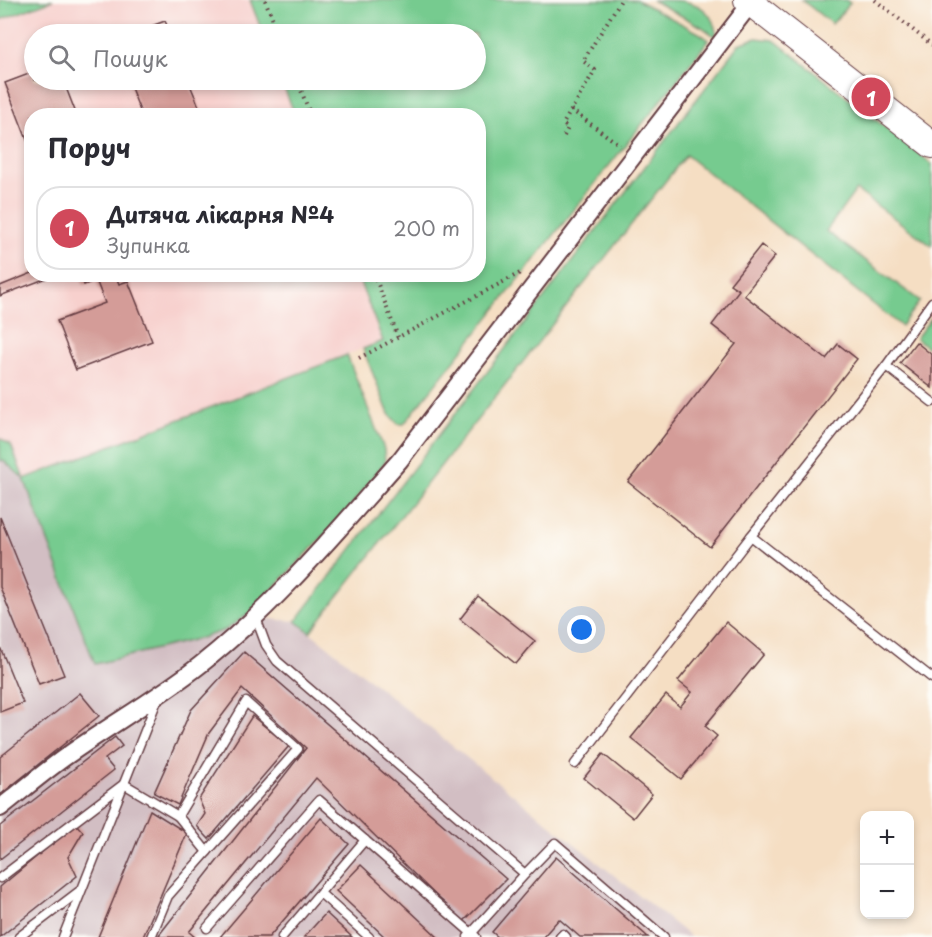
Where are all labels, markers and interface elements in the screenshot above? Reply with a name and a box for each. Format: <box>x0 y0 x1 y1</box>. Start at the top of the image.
search box <box>24 24 486 90</box>
icon: search <box>45 41 78 74</box>
text: Пошук <box>93 41 168 74</box>
pin: 1 <box>852 74 890 120</box>
text: Поруч <box>48 128 131 167</box>
text: Дитяча лікарня №4 <box>107 197 334 230</box>
text: 1 <box>65 213 74 243</box>
text: 200 m <box>393 213 460 243</box>
text: Зупинка <box>107 230 190 260</box>
your location <box>567 615 596 644</box>
map controls <box>860 811 914 919</box>
button: + <box>860 811 914 865</box>
button: − <box>860 865 914 919</box>

